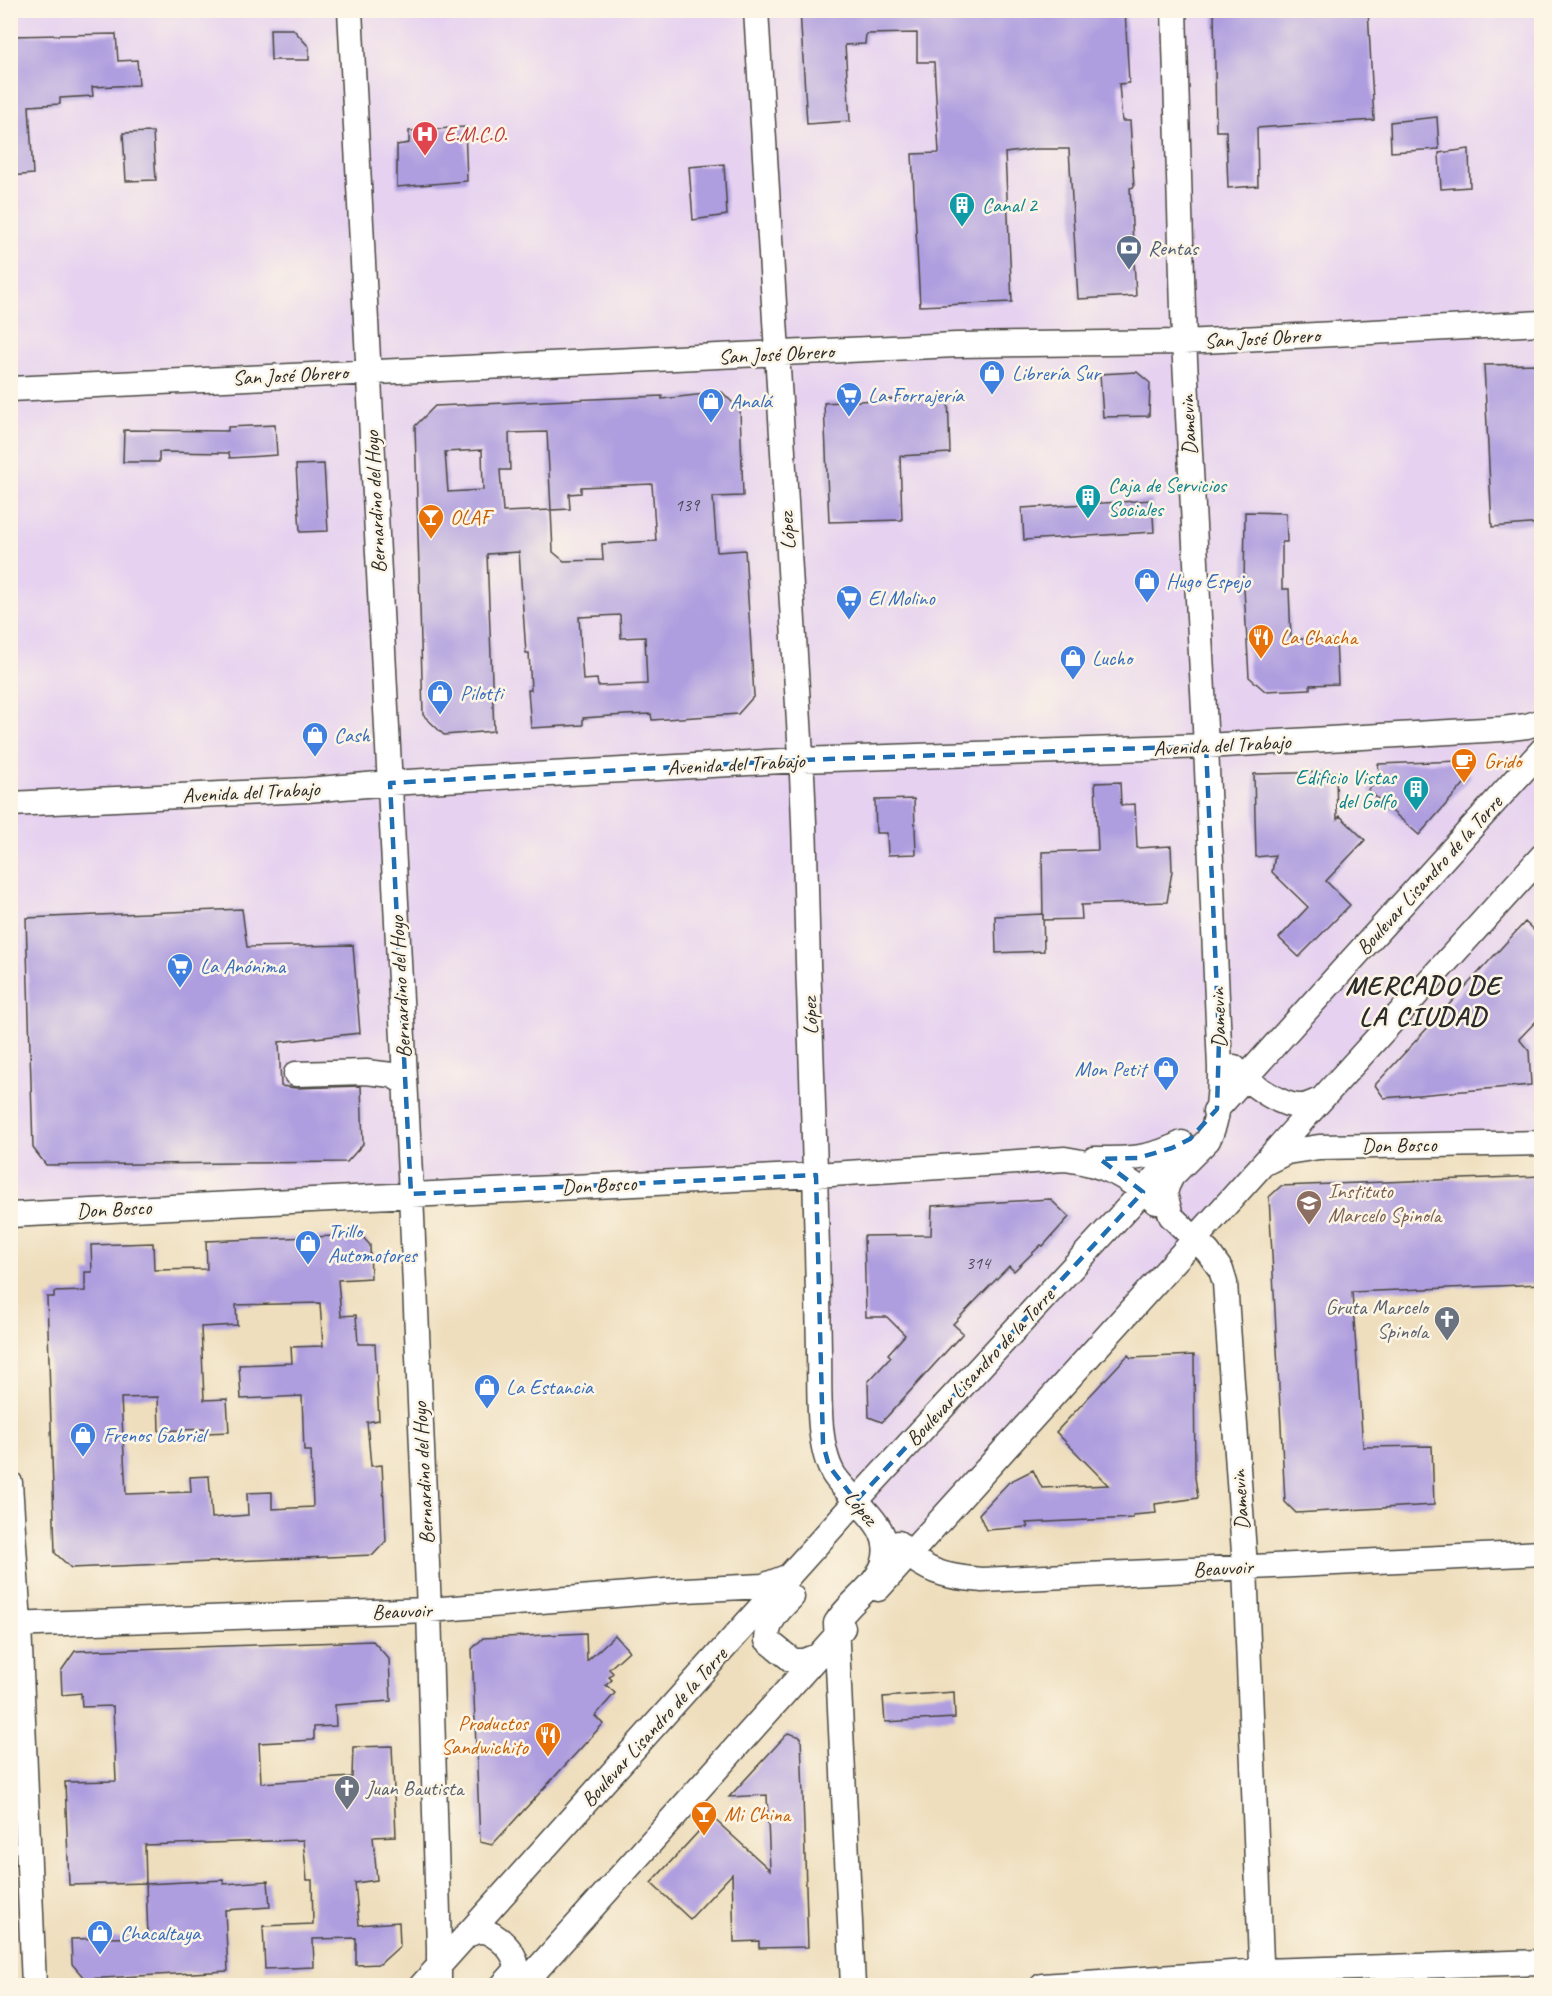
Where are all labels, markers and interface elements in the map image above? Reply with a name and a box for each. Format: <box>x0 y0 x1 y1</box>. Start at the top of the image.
hospital icon: E.M.C.O. <box>410 119 440 157</box>
place label: E.M.C.O. <box>444 121 508 147</box>
building icon: Canal 2 <box>947 190 977 228</box>
place label: Canal 2 <box>982 192 1039 218</box>
bank icon: Rentas <box>1114 233 1144 271</box>
place label: Rentas <box>1148 235 1200 261</box>
street label: San José Obrero <box>1204 322 1323 354</box>
street label: San José Obrero <box>718 338 837 370</box>
shop icon: Librería Sur <box>977 358 1007 396</box>
street label: San José Obrero <box>232 359 351 391</box>
place label: Librería Sur <box>1012 360 1102 386</box>
supermarket icon: La Forrajería <box>834 380 864 418</box>
place label: La Forrajería <box>868 382 965 408</box>
shop icon: Analá <box>696 386 726 424</box>
place label: Analá <box>730 388 774 414</box>
street label: Damevin <box>1173 393 1203 456</box>
street label: Bernardino del Hoyo <box>358 429 392 574</box>
place label: Caja de Servicios Sociales <box>1108 472 1228 522</box>
building icon: Caja de Servicios Sociales <box>1073 482 1103 520</box>
house number: 139 <box>675 494 701 516</box>
bar icon: OLAF <box>416 502 446 540</box>
place label: OLAF <box>450 504 495 530</box>
street label: López <box>773 509 801 551</box>
shop icon: Hugo Espejo <box>1132 566 1162 604</box>
place label: Hugo Espejo <box>1166 568 1252 594</box>
supermarket icon: El Molino <box>834 583 864 621</box>
place label: El Molino <box>868 585 936 611</box>
restaurant icon: La Chacha <box>1246 622 1276 660</box>
place label: La Chacha <box>1280 624 1359 650</box>
shop icon: Lucho <box>1058 643 1088 681</box>
place label: Lucho <box>1092 645 1135 671</box>
shop icon: Pilotti <box>425 678 455 716</box>
place label: Pilotti <box>460 680 506 706</box>
shop icon: Cash <box>300 720 330 758</box>
place label: Cash <box>334 722 371 748</box>
street label: Avenida del Trabajo <box>1153 728 1293 762</box>
cafe icon: Grido <box>1449 746 1479 784</box>
street label: Avenida del Trabajo <box>667 747 807 781</box>
place label: Grido <box>1484 748 1524 774</box>
place label: Edificio Vistas del Golfo <box>1295 764 1398 814</box>
building icon: Edificio Vistas del Golfo <box>1401 774 1431 812</box>
street label: Avenida del Trabajo <box>182 775 322 809</box>
street label: Boulevar Lisandro de la Torre <box>1350 789 1508 960</box>
street label: Bernardino del Hoyo <box>383 914 417 1059</box>
supermarket icon: La Anónima <box>165 951 195 989</box>
place label: La Anónima <box>200 953 287 979</box>
district label: MERCADO DE LA CIUDAD <box>1345 968 1503 1033</box>
street label: Damevin <box>1204 986 1232 1049</box>
street label: López <box>796 994 824 1035</box>
shop icon: Mon Petit <box>1151 1054 1181 1092</box>
place label: Mon Petit <box>1075 1056 1149 1082</box>
street label: Don Bosco <box>1361 1131 1438 1159</box>
street label: Don Bosco <box>561 1170 639 1200</box>
place label: Instituto Marcelo Spinola <box>1328 1178 1444 1228</box>
school or university icon: Instituto Marcelo Spinola <box>1294 1188 1324 1226</box>
street label: Don Bosco <box>76 1194 154 1224</box>
place label: Trillo Automotores <box>328 1218 418 1268</box>
shop icon: Trillo Automotores <box>293 1228 323 1266</box>
house number: 314 <box>966 1252 992 1274</box>
street label: Boulevar Lisandro de la Torre <box>900 1282 1061 1451</box>
place label: Gruta Marcelo Spinola <box>1325 1294 1431 1344</box>
church icon: Gruta Marcelo Spinola <box>1432 1304 1462 1342</box>
shop icon: La Estancia <box>472 1372 502 1410</box>
place label: La Estancia <box>506 1374 595 1400</box>
street label: Bernardino del Hoyo <box>406 1400 440 1545</box>
shop icon: Frenos Gabriel <box>68 1420 98 1458</box>
place label: Frenos Gabriel <box>103 1422 209 1448</box>
street label: Damevin <box>1225 1468 1255 1531</box>
street label: López <box>839 1485 885 1533</box>
street label: Beauvoir <box>1192 1553 1255 1583</box>
street label: Beauvoir <box>372 1597 434 1625</box>
street label: Boulevar Lisandro de la Torre <box>575 1641 733 1812</box>
place label: Productos Sandwichito <box>441 1710 530 1760</box>
restaurant icon: Productos Sandwichito <box>533 1720 563 1758</box>
church icon: Juan Bautista <box>332 1773 362 1811</box>
place label: Juan Bautista <box>365 1775 466 1801</box>
bar icon: Mi China <box>689 1799 719 1837</box>
place label: Mi China <box>724 1801 793 1827</box>
shop icon: Chacaltaya <box>85 1918 115 1956</box>
place label: Chacaltaya <box>120 1920 202 1946</box>

